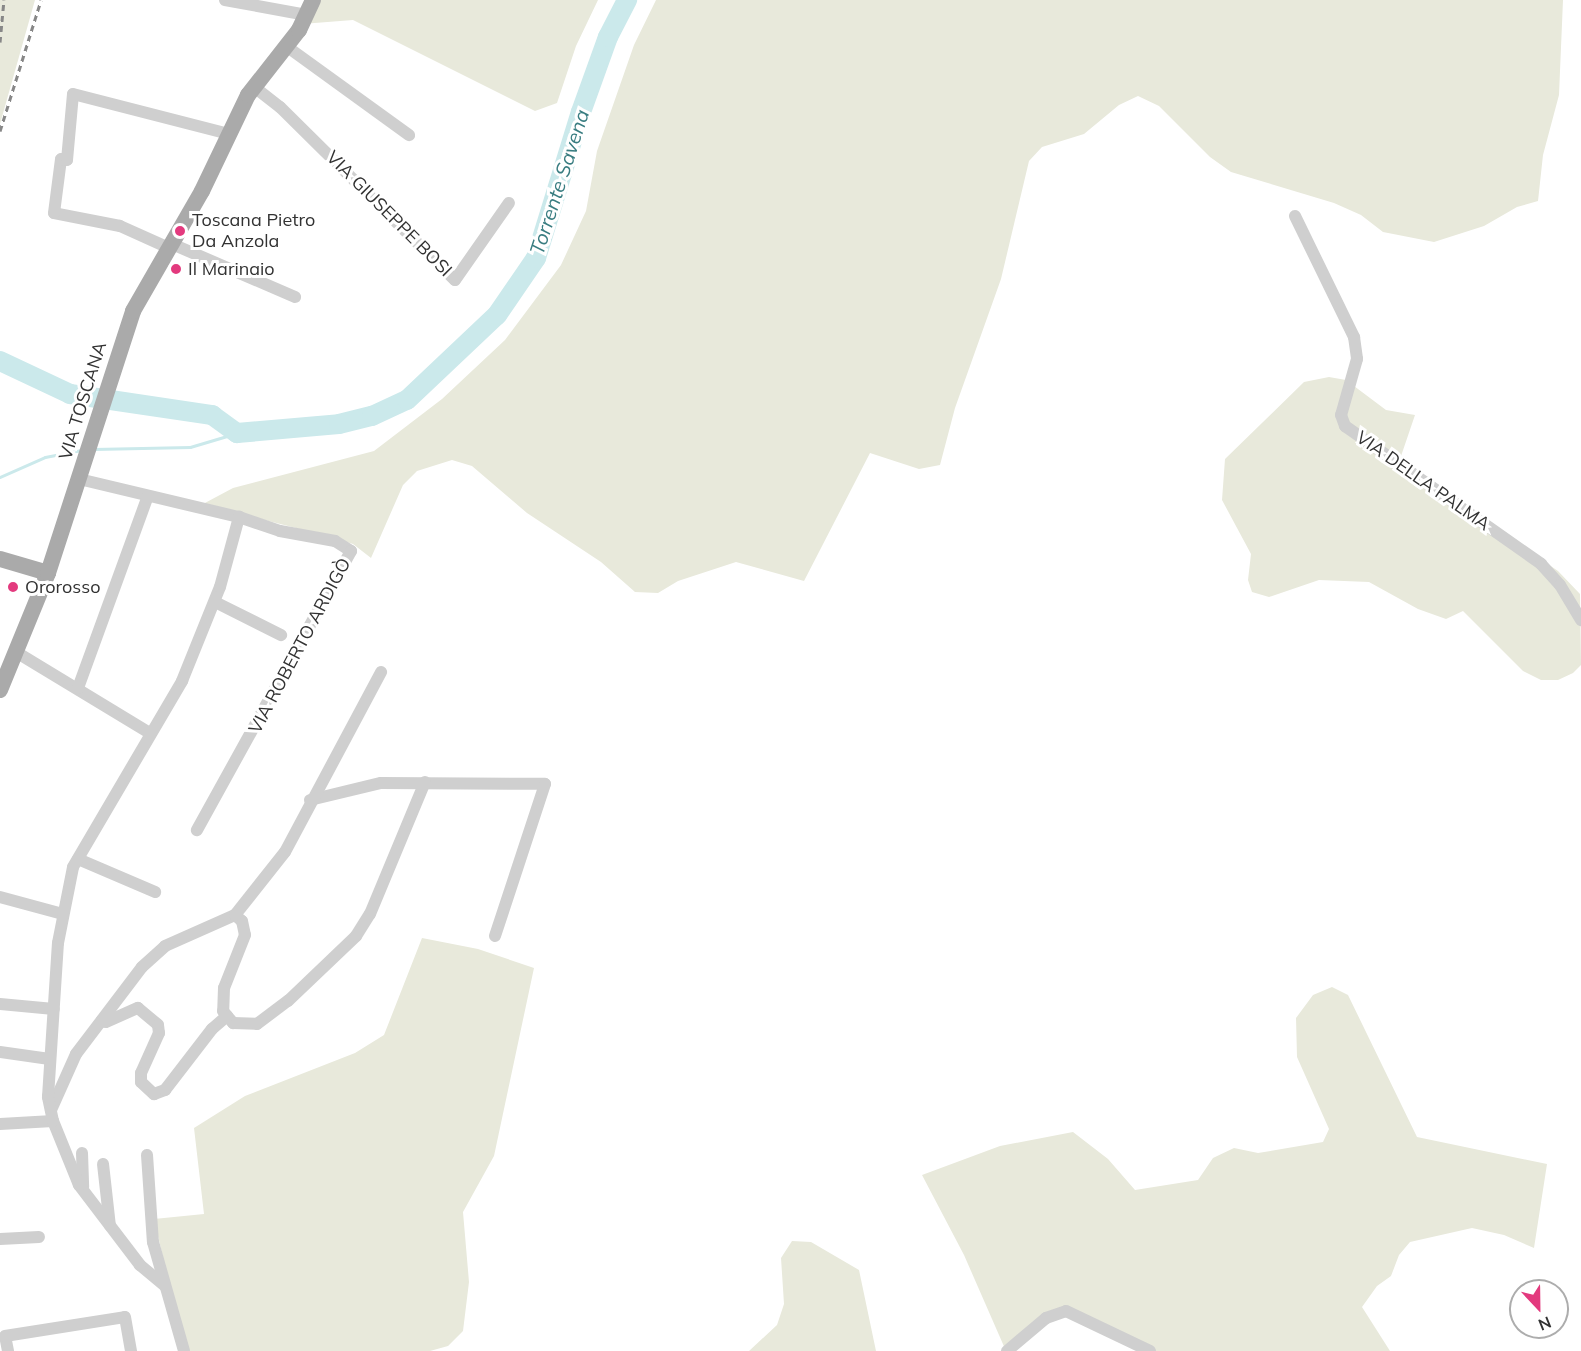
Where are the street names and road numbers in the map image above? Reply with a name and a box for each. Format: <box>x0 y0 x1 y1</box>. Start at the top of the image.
street label: VIA GIUSEPPE BOSI <box>322 147 456 281</box>
street label: VIA TOSCANA <box>55 339 111 463</box>
street label: VIA DELLA PALMA <box>1352 427 1494 535</box>
street label: VIA ROBERTO ARDIGÒ <box>244 554 356 738</box>

